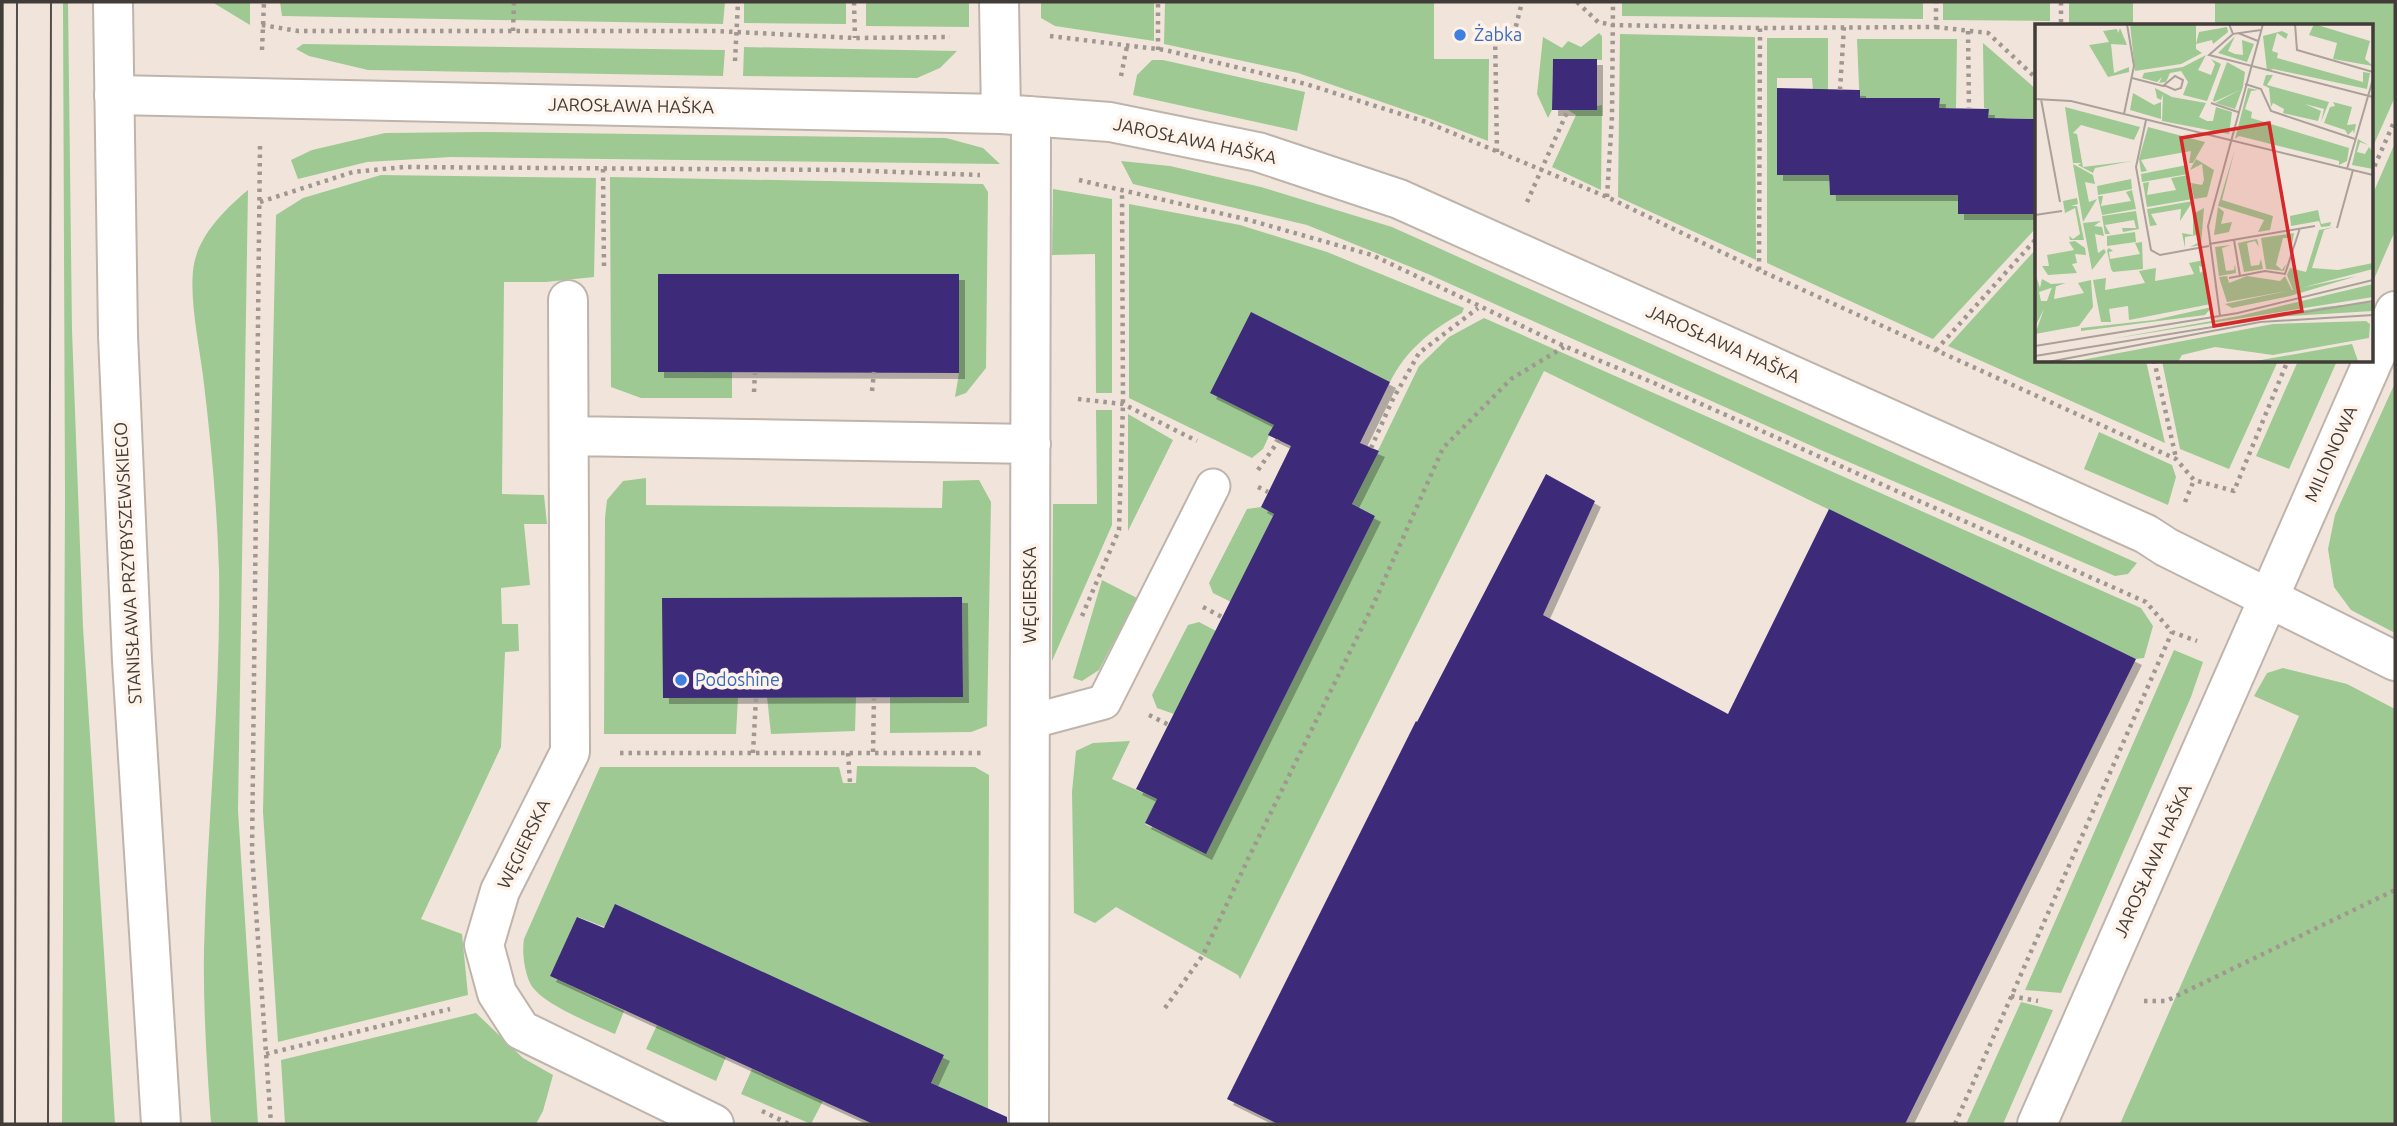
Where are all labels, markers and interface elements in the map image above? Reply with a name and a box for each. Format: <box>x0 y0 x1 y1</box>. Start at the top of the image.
place label: Żabka <box>1474 24 1522 44</box>
inset map <box>2035 24 2372 362</box>
marker: Żabka <box>1452 27 1468 43</box>
street label: JAROSŁAWA HAŠKA <box>548 93 715 116</box>
street label: JAROSŁAWA HAŠKA <box>1112 112 1279 167</box>
street label: JAROSŁAWA HAŠKA <box>1643 299 1804 386</box>
street label: MILIONOWA <box>2300 402 2360 505</box>
street label: STANISŁAWA PRZYBYSZEWSKIEGO <box>110 422 144 705</box>
street label: WĘGIERSKA <box>1019 546 1039 644</box>
place label: Podoshine <box>695 669 780 689</box>
marker: Podoshine <box>673 672 689 688</box>
street label: JAROSŁAWA HAŠKA <box>2108 780 2195 941</box>
street label: WĘGIERSKA <box>493 795 553 892</box>

